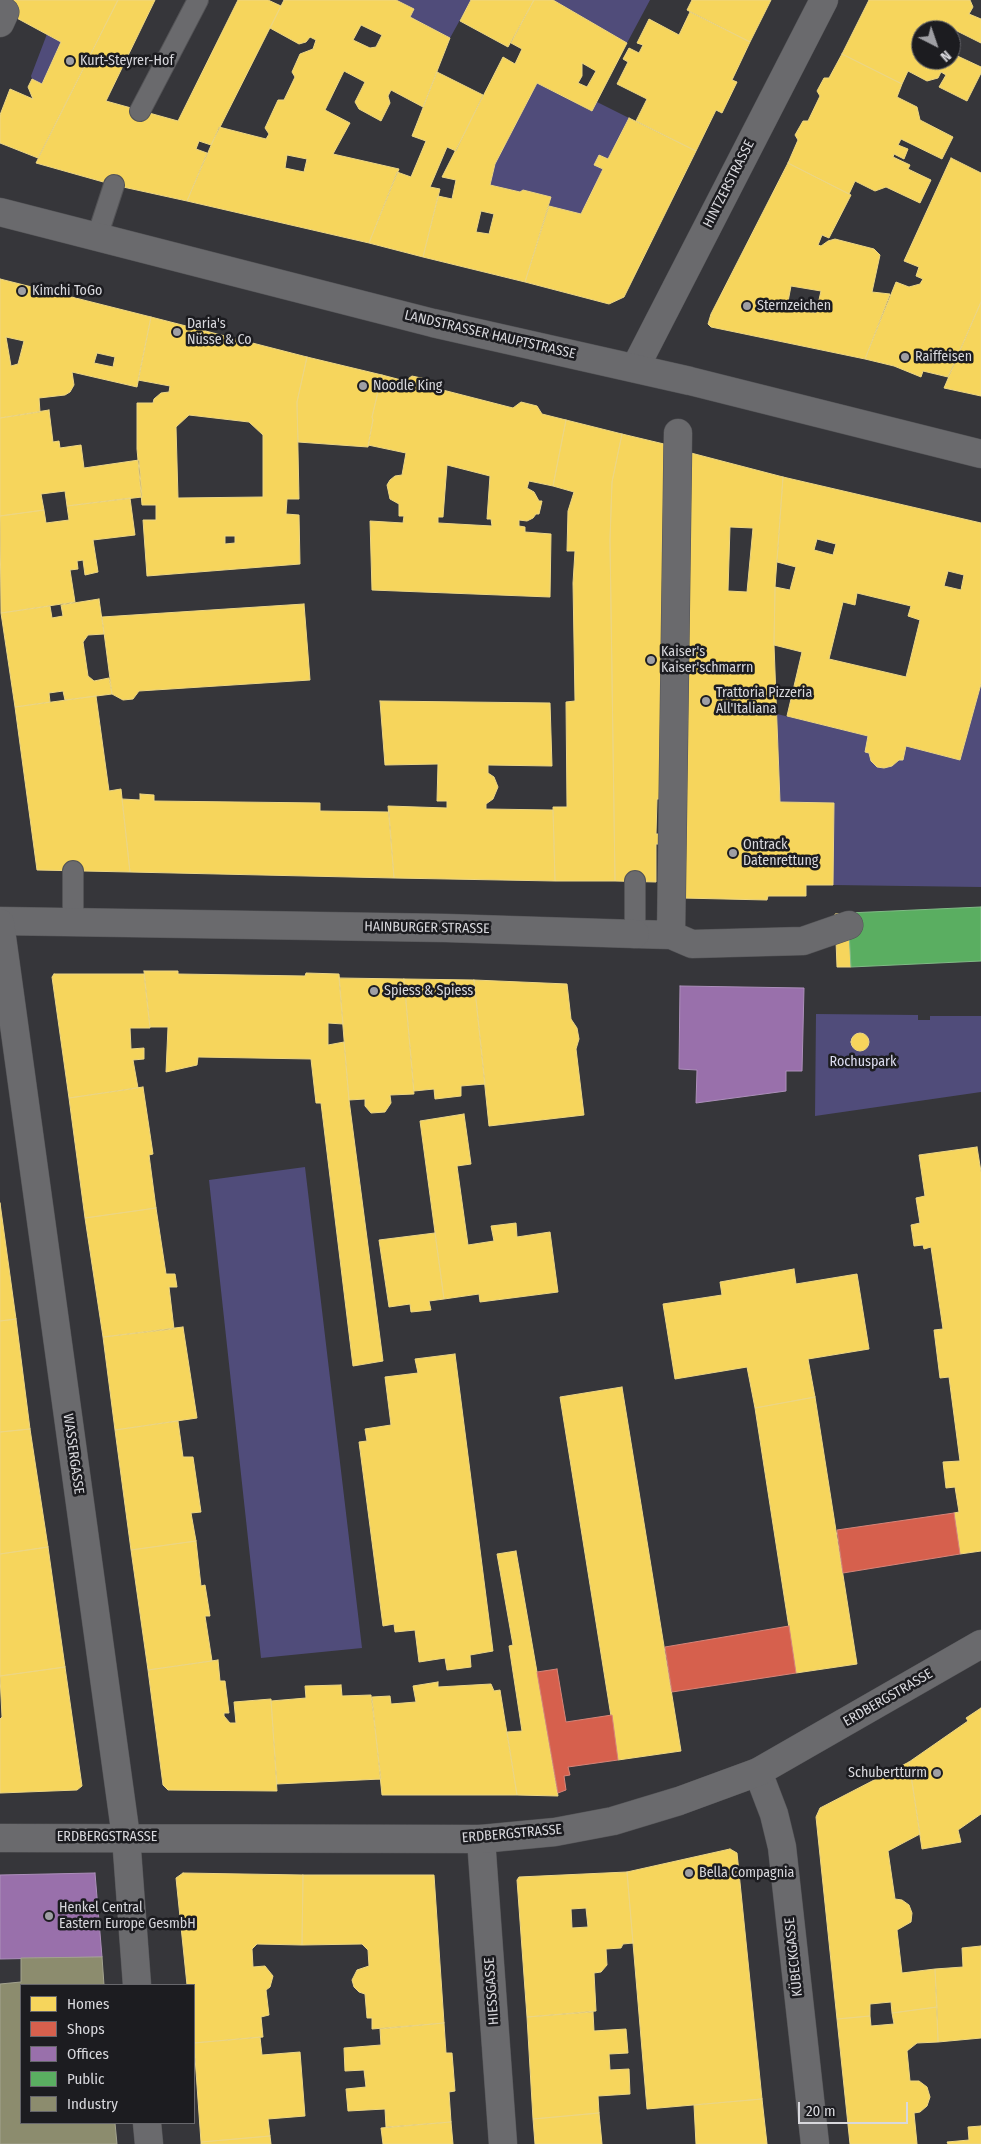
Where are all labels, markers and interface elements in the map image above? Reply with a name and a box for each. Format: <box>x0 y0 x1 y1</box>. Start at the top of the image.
north arrow <box>911 20 961 70</box>
text: N <box>937 47 954 65</box>
place label: Kurt-Steyrer-Hof <box>80 53 174 69</box>
marker: Kurt-Steyrer-Hof <box>64 55 76 67</box>
street label: HINTZERSTRASSE <box>700 137 758 231</box>
place label: Kimchi ToGo <box>32 283 102 299</box>
marker: Kimchi ToGo <box>16 285 28 297</box>
place label: Sternzeichen <box>757 298 831 314</box>
marker: Sternzeichen <box>741 300 753 312</box>
street label: LANDSTRASSER HAUPTSTRASSE <box>403 307 577 363</box>
place label: Daria's Nüsse & Co <box>187 316 252 348</box>
marker: Daria's Nüsse & Co <box>171 326 183 338</box>
place label: Raiffeisen <box>915 349 972 365</box>
marker: Raiffeisen <box>899 351 911 363</box>
place label: Noodle King <box>373 378 442 394</box>
marker: Noodle King <box>357 380 369 392</box>
place label: Kaiser's Kaiser'schmarrn <box>661 644 753 676</box>
marker: Kaiser's Kaiser'schmarrn <box>645 654 657 666</box>
place label: Trattoria Pizzeria All'Italiana <box>716 685 812 718</box>
marker: Trattoria Pizzeria All'Italiana <box>700 695 712 707</box>
place label: Ontrack Datenrettung <box>743 837 818 870</box>
marker: Ontrack Datenrettung <box>727 847 739 859</box>
street label: HAINBURGER STRASSE <box>364 919 490 937</box>
place label: Spiess & Spiess <box>384 983 473 999</box>
marker: Spiess & Spiess <box>368 985 380 997</box>
park label: Rochuspark <box>829 1054 897 1070</box>
street label: WASSERGASSE <box>59 1413 87 1495</box>
street label: ERDBERGSTRASSE <box>840 1666 936 1730</box>
place label: Schubertturm <box>848 1765 927 1781</box>
marker: Schubertturm <box>931 1767 943 1779</box>
street label: ERDBERGSTRASSE <box>461 1821 563 1847</box>
street label: ERDBERGSTRASSE <box>57 1829 157 1845</box>
place label: Bella Compagnia <box>699 1865 794 1881</box>
marker: Bella Compagnia <box>683 1867 695 1879</box>
place label: Henkel Central Eastern Europe GesmbH <box>59 1900 196 1932</box>
marker: Henkel Central Eastern Europe GesmbH <box>43 1910 55 1922</box>
street label: KÜBECKGASSE <box>781 1917 807 1997</box>
street label: HIESSGASSE <box>481 1957 503 2025</box>
legend <box>20 1984 195 2124</box>
text: Homes <box>67 1995 109 2013</box>
text: Shops <box>67 2020 105 2038</box>
text: Offices <box>67 2045 109 2063</box>
text: Public <box>67 2070 104 2088</box>
scale bar <box>801 2092 911 2124</box>
text: Industry <box>67 2095 118 2113</box>
text: 20 m <box>806 2102 836 2120</box>

